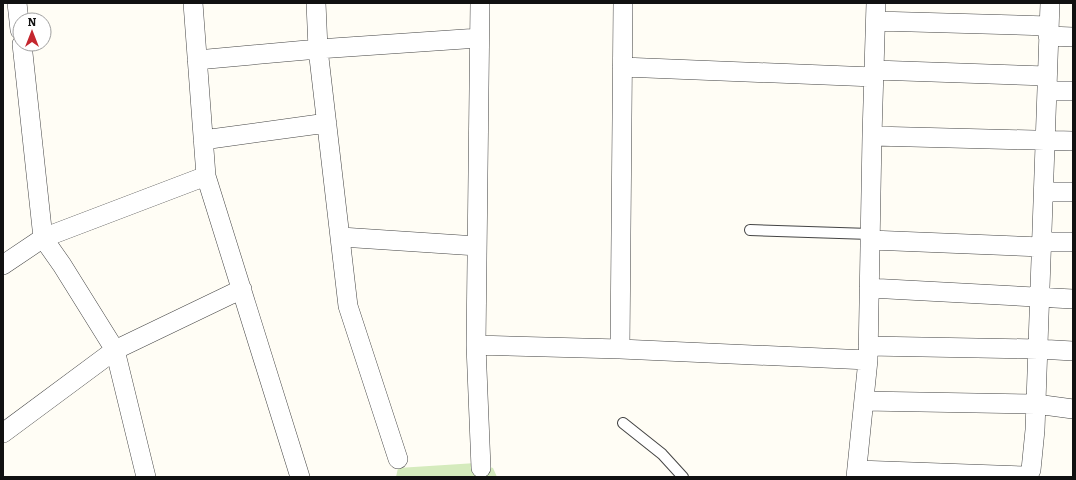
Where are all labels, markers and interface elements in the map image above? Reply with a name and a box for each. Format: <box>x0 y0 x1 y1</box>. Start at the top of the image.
north arrow <box>12 12 52 52</box>
text: N <box>28 16 37 29</box>

